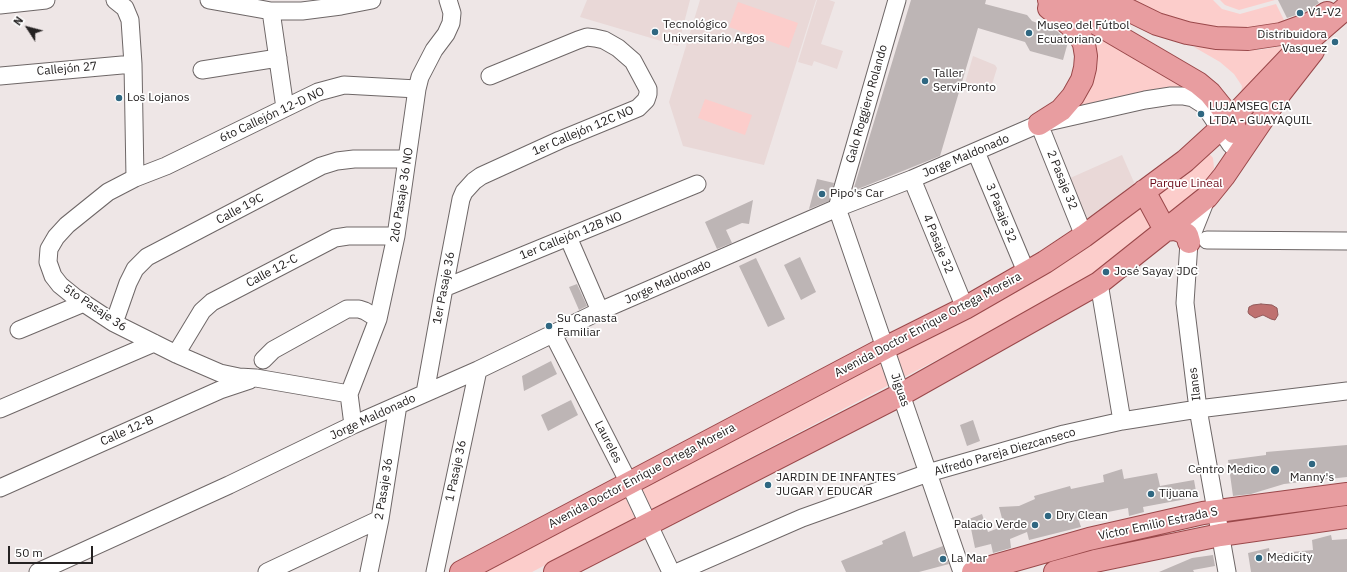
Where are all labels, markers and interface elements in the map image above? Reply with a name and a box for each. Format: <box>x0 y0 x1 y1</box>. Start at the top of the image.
place label: V1-V2 <box>1308 6 1342 20</box>
north arrow <box>8 8 48 48</box>
marker: V1-V2 <box>1295 8 1305 18</box>
text: N <box>10 14 26 28</box>
place label: Tecnológico Universitario Argos <box>663 18 765 46</box>
place label: Museo del Fútbol Ecuatoriano <box>1037 19 1130 47</box>
marker: Tecnológico Universitario Argos <box>650 27 660 37</box>
marker: Museo del Fútbol Ecuatoriano <box>1024 28 1034 38</box>
place label: Distribuidora Vasquez <box>1257 28 1327 56</box>
marker: Distribuidora Vasquez <box>1330 37 1340 47</box>
street label: Galo Roggiero Rolando <box>843 43 891 165</box>
street label: Callejón 27 <box>36 59 98 79</box>
place label: Taller ServiPronto <box>933 67 996 95</box>
marker: Taller ServiPronto <box>920 76 930 86</box>
street label: 6to Callejón 12-D NO <box>217 84 327 146</box>
place label: Los Lojanos <box>127 91 190 105</box>
marker: Los Lojanos <box>114 93 124 103</box>
place label: LUJAMSEG CIA LTDA - GUAYAQUIL <box>1209 100 1312 128</box>
street label: 1er Callejón 12C NO <box>530 103 636 159</box>
marker: LUJAMSEG CIA LTDA - GUAYAQUIL <box>1196 109 1206 119</box>
street label: Jorge Maldonado <box>921 131 1011 181</box>
street label: 2do Pasaje 36 NO <box>387 146 417 244</box>
street label: 2 Pasaje 32 <box>1044 148 1080 212</box>
park label: Parque Lineal <box>1149 177 1223 191</box>
street label: 3 Pasaje 32 <box>983 181 1019 245</box>
place label: Pipo's Car <box>830 187 884 201</box>
marker: Pipo's Car <box>817 189 827 199</box>
street label: Calle 19C <box>214 191 266 227</box>
street label: 1er Callejón 12B NO <box>518 209 624 263</box>
street label: 4 Pasaje 32 <box>920 212 956 276</box>
street label: 1er Pasaje 36 <box>430 250 458 326</box>
street label: Calle 12-C <box>244 251 300 291</box>
street label: Jorge Maldonado <box>623 257 713 307</box>
place label: José Sayay JDC <box>1114 265 1198 279</box>
marker: José Sayay JDC <box>1101 267 1111 277</box>
street label: Avenida Doctor Enrique Ortega Moreira <box>832 269 1024 381</box>
street label: 5to Pasaje 36 <box>60 281 130 335</box>
place label: Su Canasta Familiar <box>557 312 617 340</box>
marker: Su Canasta Familiar <box>544 321 554 331</box>
street label: Ilanes <box>1186 366 1204 402</box>
street label: Jiguas <box>888 371 912 409</box>
street label: Jorge Maldonado <box>328 391 418 443</box>
street label: Calle 12-B <box>98 413 156 449</box>
street label: Laureles <box>591 418 625 466</box>
street label: Avenida Doctor Enrique Ortega Moreira <box>546 420 738 532</box>
street label: Alfredo Pareja Diezcanseco <box>933 425 1077 479</box>
street label: 1 Pasaje 36 <box>442 439 470 503</box>
street label: 2 Pasaje 36 <box>372 457 396 521</box>
marker: Manny's <box>1307 459 1317 469</box>
place label: Centro Medico <box>1188 463 1266 477</box>
marker: Centro Medico <box>1269 464 1281 476</box>
place label: JARDIN DE INFANTES JUGAR Y EDUCAR <box>776 471 896 499</box>
place label: Manny's <box>1290 471 1334 485</box>
marker: JARDIN DE INFANTES JUGAR Y EDUCAR <box>763 480 773 490</box>
place label: Tijuana <box>1159 487 1198 501</box>
marker: Tijuana <box>1146 489 1156 499</box>
street label: Víctor Emilio Estrada S <box>1097 504 1219 544</box>
place label: Dry Clean <box>1056 509 1108 523</box>
marker: Dry Clean <box>1043 511 1053 521</box>
place label: Palacio Verde <box>954 518 1027 532</box>
marker: Palacio Verde <box>1030 520 1040 530</box>
scale bar <box>10 538 95 564</box>
text: 50 m <box>15 545 43 560</box>
place label: Medicity <box>1267 551 1313 565</box>
place label: La Mar <box>951 552 987 566</box>
marker: Medicity <box>1254 553 1264 563</box>
marker: La Mar <box>938 554 948 564</box>

